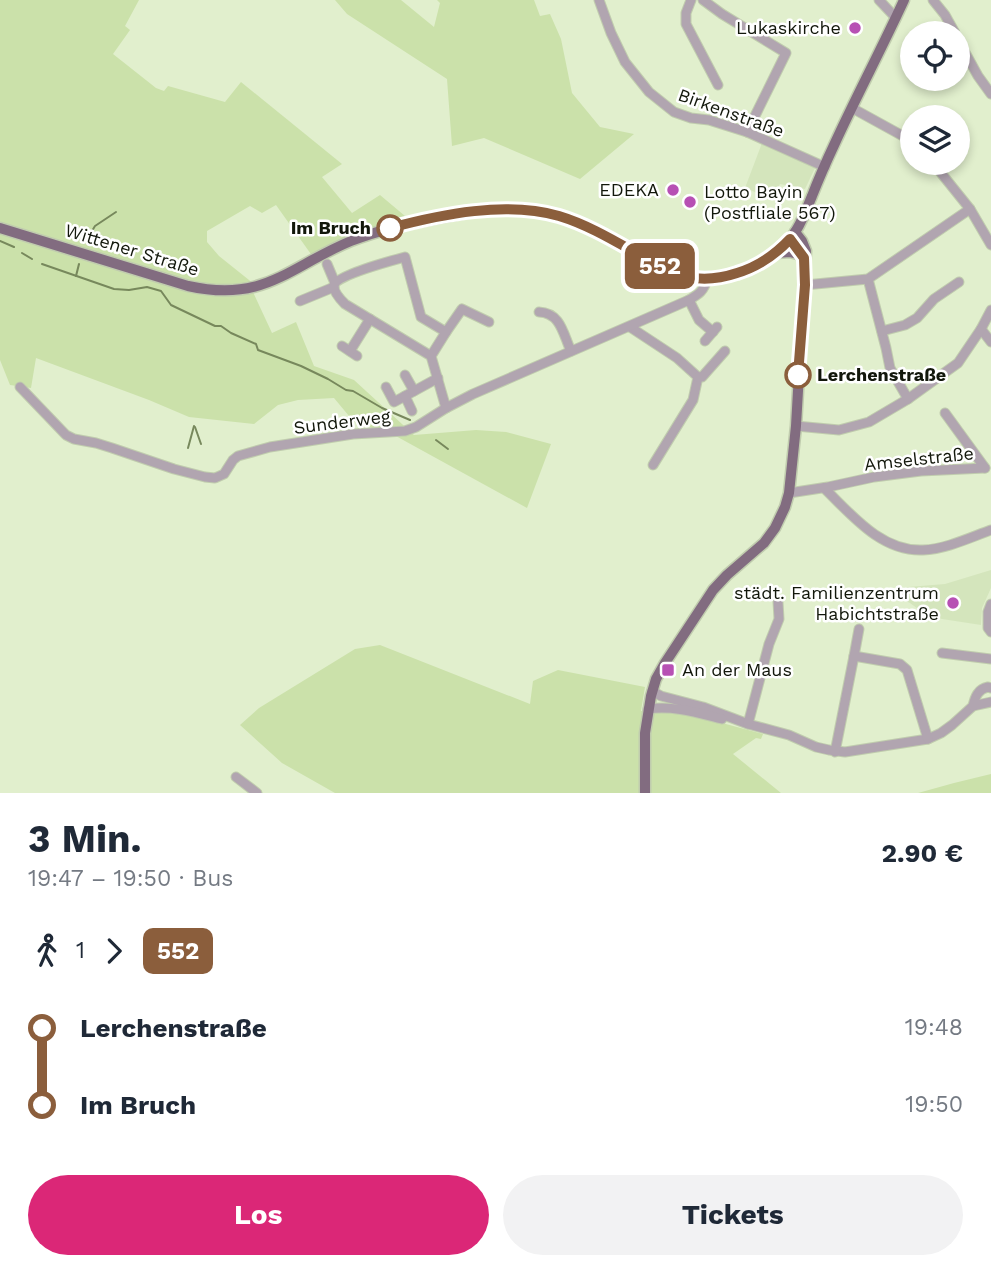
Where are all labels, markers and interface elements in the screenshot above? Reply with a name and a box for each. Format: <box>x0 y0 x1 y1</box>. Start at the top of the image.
place label: Lukaskirche <box>736 17 841 38</box>
marker: Lukaskirche <box>847 20 863 36</box>
map controls <box>900 21 970 175</box>
button: locate <box>900 21 970 91</box>
street label: Birkenstraße <box>675 84 787 141</box>
button: layers <box>900 105 970 175</box>
place label: EDEKA <box>599 179 659 200</box>
place label: Lotto Bayin (Postfliale 567) <box>704 181 836 223</box>
marker: EDEKA <box>665 182 681 198</box>
marker: Lotto Bayin (Postfliale 567) <box>682 194 698 210</box>
marker: Im Bruch <box>377 215 403 241</box>
place label: Im Bruch <box>291 217 371 238</box>
street label: Wittener Straße <box>63 219 202 280</box>
line badge: 552 <box>620 243 700 289</box>
text: 552 <box>639 252 681 280</box>
marker: Lerchenstraße <box>785 362 811 388</box>
place label: Lerchenstraße <box>817 364 946 385</box>
street label: Sunderweg <box>292 405 392 438</box>
street label: Amselstraße <box>863 442 975 475</box>
place label: städt. Familienzentrum Habichtstraße <box>734 582 939 624</box>
marker: städt. Familienzentrum Habichtstraße <box>945 595 961 611</box>
place label: An der Maus <box>682 659 792 680</box>
marker: An der Maus <box>660 662 676 678</box>
text: 3 Min. <box>28 817 142 861</box>
text: 2.90 € <box>882 838 963 868</box>
text: 19:47 – 19:50 · Bus <box>28 865 233 892</box>
icon: walk <box>28 932 66 970</box>
icon: forward <box>95 932 133 970</box>
text: 1 <box>76 937 85 964</box>
text: 552 <box>157 937 199 965</box>
text: Lerchenstraße <box>80 1013 267 1043</box>
text: 19:48 <box>905 1014 963 1041</box>
text: Im Bruch <box>80 1090 196 1120</box>
text: 19:50 <box>905 1091 963 1118</box>
button: Los <box>28 1175 489 1255</box>
button: Tickets <box>503 1175 963 1255</box>

